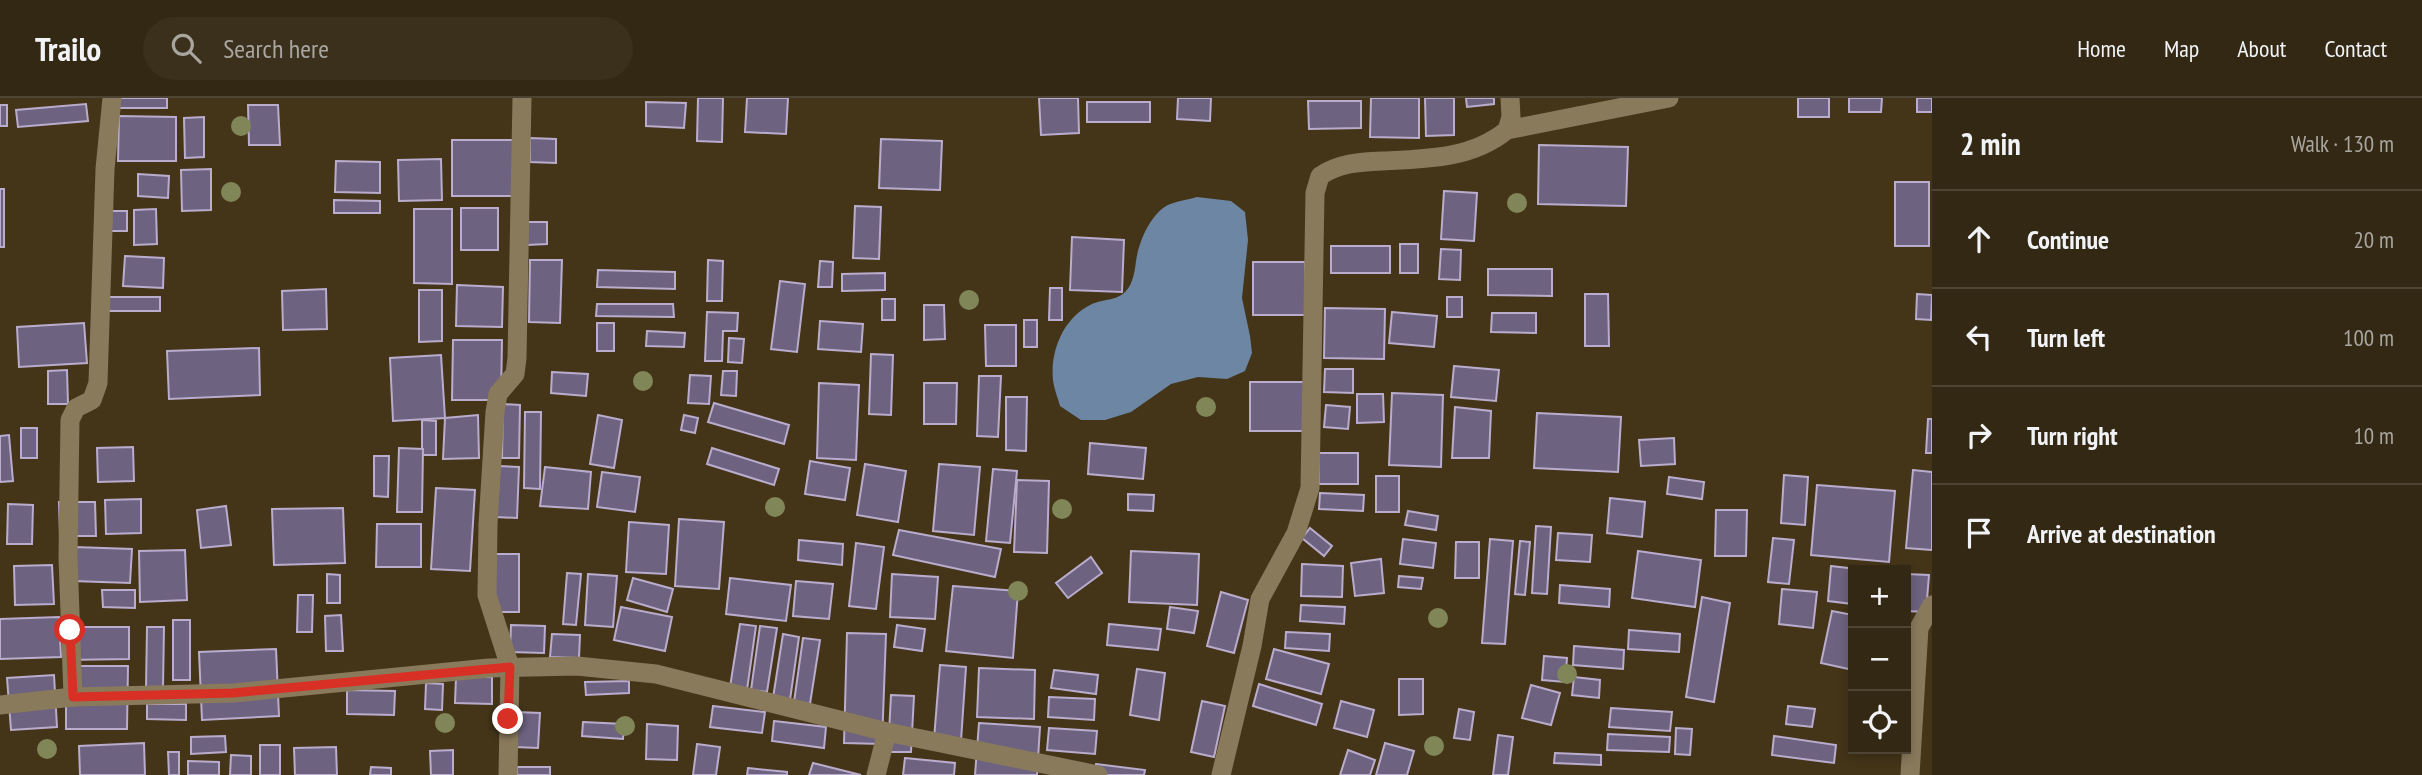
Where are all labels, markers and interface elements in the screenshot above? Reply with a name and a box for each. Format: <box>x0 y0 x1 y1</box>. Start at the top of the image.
search box <box>143 17 633 80</box>
text: Trailo <box>35 27 101 70</box>
icon: search <box>167 29 205 67</box>
text: Search here <box>223 32 329 65</box>
text: Home <box>2077 33 2126 64</box>
text: Map <box>2164 33 2199 64</box>
text: About <box>2237 33 2286 64</box>
text: Contact <box>2324 33 2387 64</box>
text: 2 min <box>1960 124 2021 163</box>
text: Walk · 130 m <box>2291 129 2394 158</box>
icon: ahead <box>1960 220 1998 258</box>
text: Continue <box>2027 223 2109 256</box>
text: 20 m <box>2353 225 2394 254</box>
icon: left <box>1960 318 1998 356</box>
text: Turn left <box>2027 321 2105 354</box>
text: 100 m <box>2343 323 2394 352</box>
icon: right <box>1960 416 1998 454</box>
text: Turn right <box>2027 419 2118 452</box>
text: 10 m <box>2353 421 2394 450</box>
icon: arrive <box>1960 514 1998 552</box>
text: Arrive at destination <box>2027 517 2216 550</box>
map controls <box>1848 565 1911 754</box>
button: + <box>1848 565 1911 628</box>
route start <box>54 614 85 645</box>
button: − <box>1848 628 1911 691</box>
button: locate <box>1848 691 1911 754</box>
route end <box>492 703 523 734</box>

